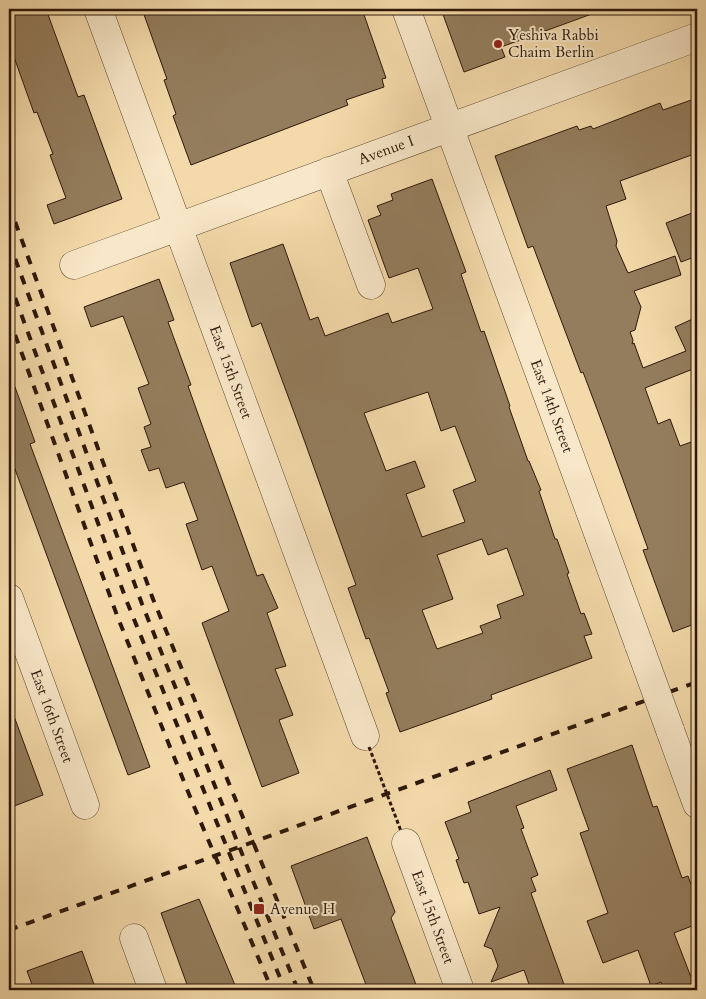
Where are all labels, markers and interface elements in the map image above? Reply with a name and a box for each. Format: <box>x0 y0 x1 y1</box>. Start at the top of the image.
place label: Yeshiva Rabbi Chaim Berlin <box>508 25 599 62</box>
marker: Yeshiva Rabbi Chaim Berlin <box>492 38 504 50</box>
street label: Avenue I <box>355 131 417 169</box>
street label: East 15th Street <box>205 323 257 422</box>
street label: East 14th Street <box>526 357 578 456</box>
street label: East 16th Street <box>26 667 78 766</box>
street label: East 15th Street <box>407 868 459 967</box>
place label: Avenue H <box>270 899 336 919</box>
marker: Avenue H <box>252 902 266 916</box>

